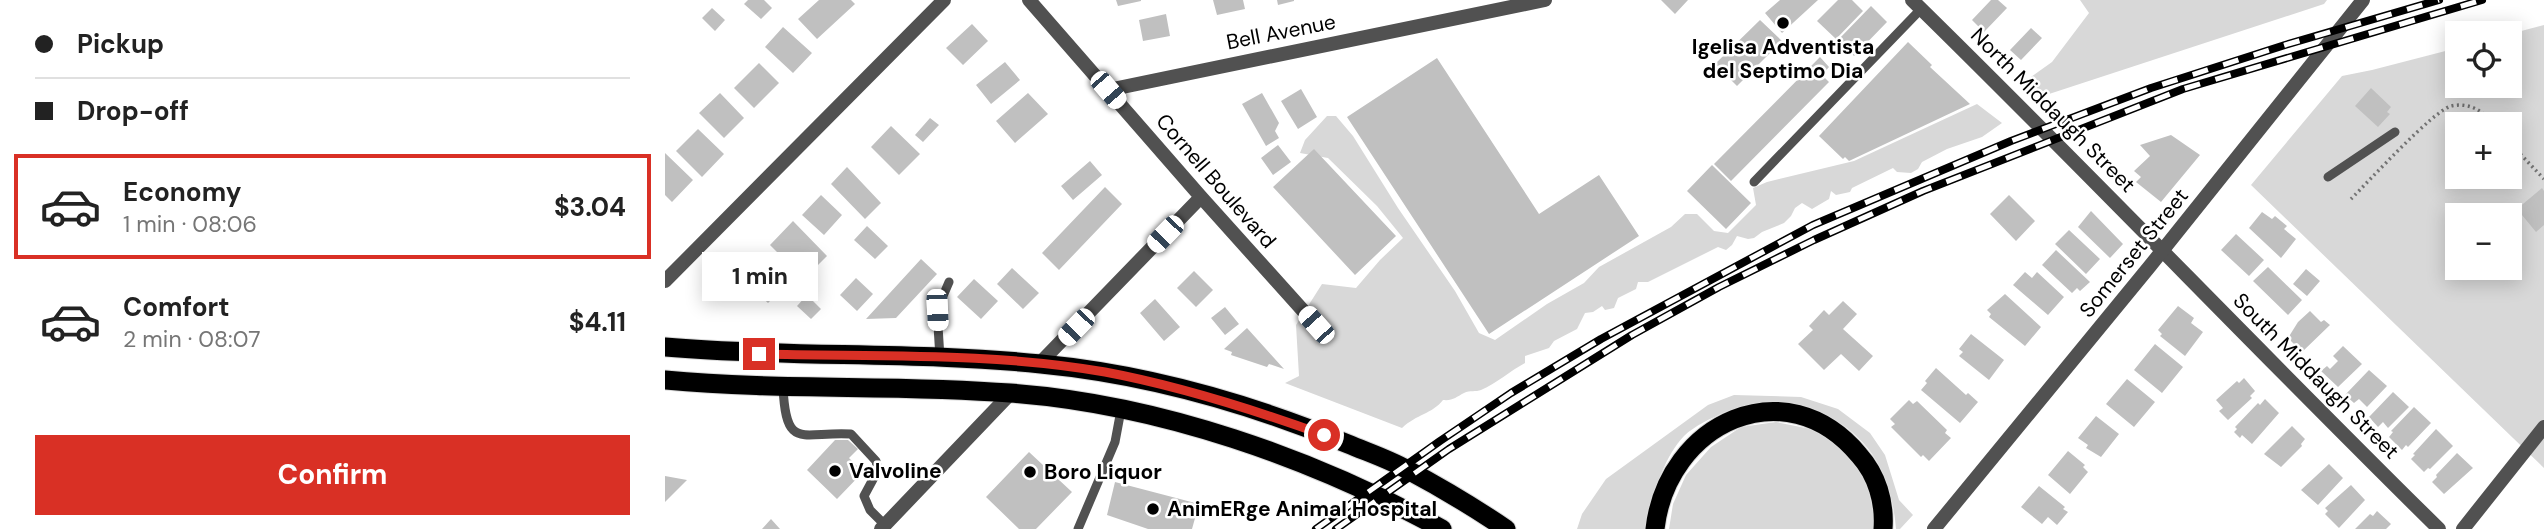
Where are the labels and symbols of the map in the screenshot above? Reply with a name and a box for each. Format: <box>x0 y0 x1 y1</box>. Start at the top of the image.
street label: Bell Avenue <box>1224 8 1338 56</box>
marker: Igelisa Adventista del Septimo Dia <box>1775 15 1791 31</box>
street label: North Middaugh Street <box>1965 22 2141 198</box>
place label: Igelisa Adventista del Septimo Dia <box>1692 33 1874 85</box>
car <box>1087 67 1130 113</box>
street label: Cornell Boulevard <box>1150 108 1282 254</box>
street label: Somerset Street <box>2073 183 2195 323</box>
car <box>1143 212 1188 256</box>
callout: 1 min <box>701 252 817 302</box>
street label: South Middaugh Street <box>2227 287 2405 465</box>
car <box>926 288 949 332</box>
car <box>1295 302 1338 348</box>
car <box>1054 305 1099 349</box>
route end <box>743 338 775 370</box>
route start <box>1308 419 1340 451</box>
place label: Valvoline <box>849 457 942 485</box>
place label: Boro Liquor <box>1044 458 1162 486</box>
marker: Valvoline <box>827 463 843 479</box>
marker: Boro Liquor <box>1022 464 1038 480</box>
place label: AnimERge Animal Hospital <box>1167 495 1437 523</box>
marker: AnimERge Animal Hospital <box>1145 501 1161 517</box>

